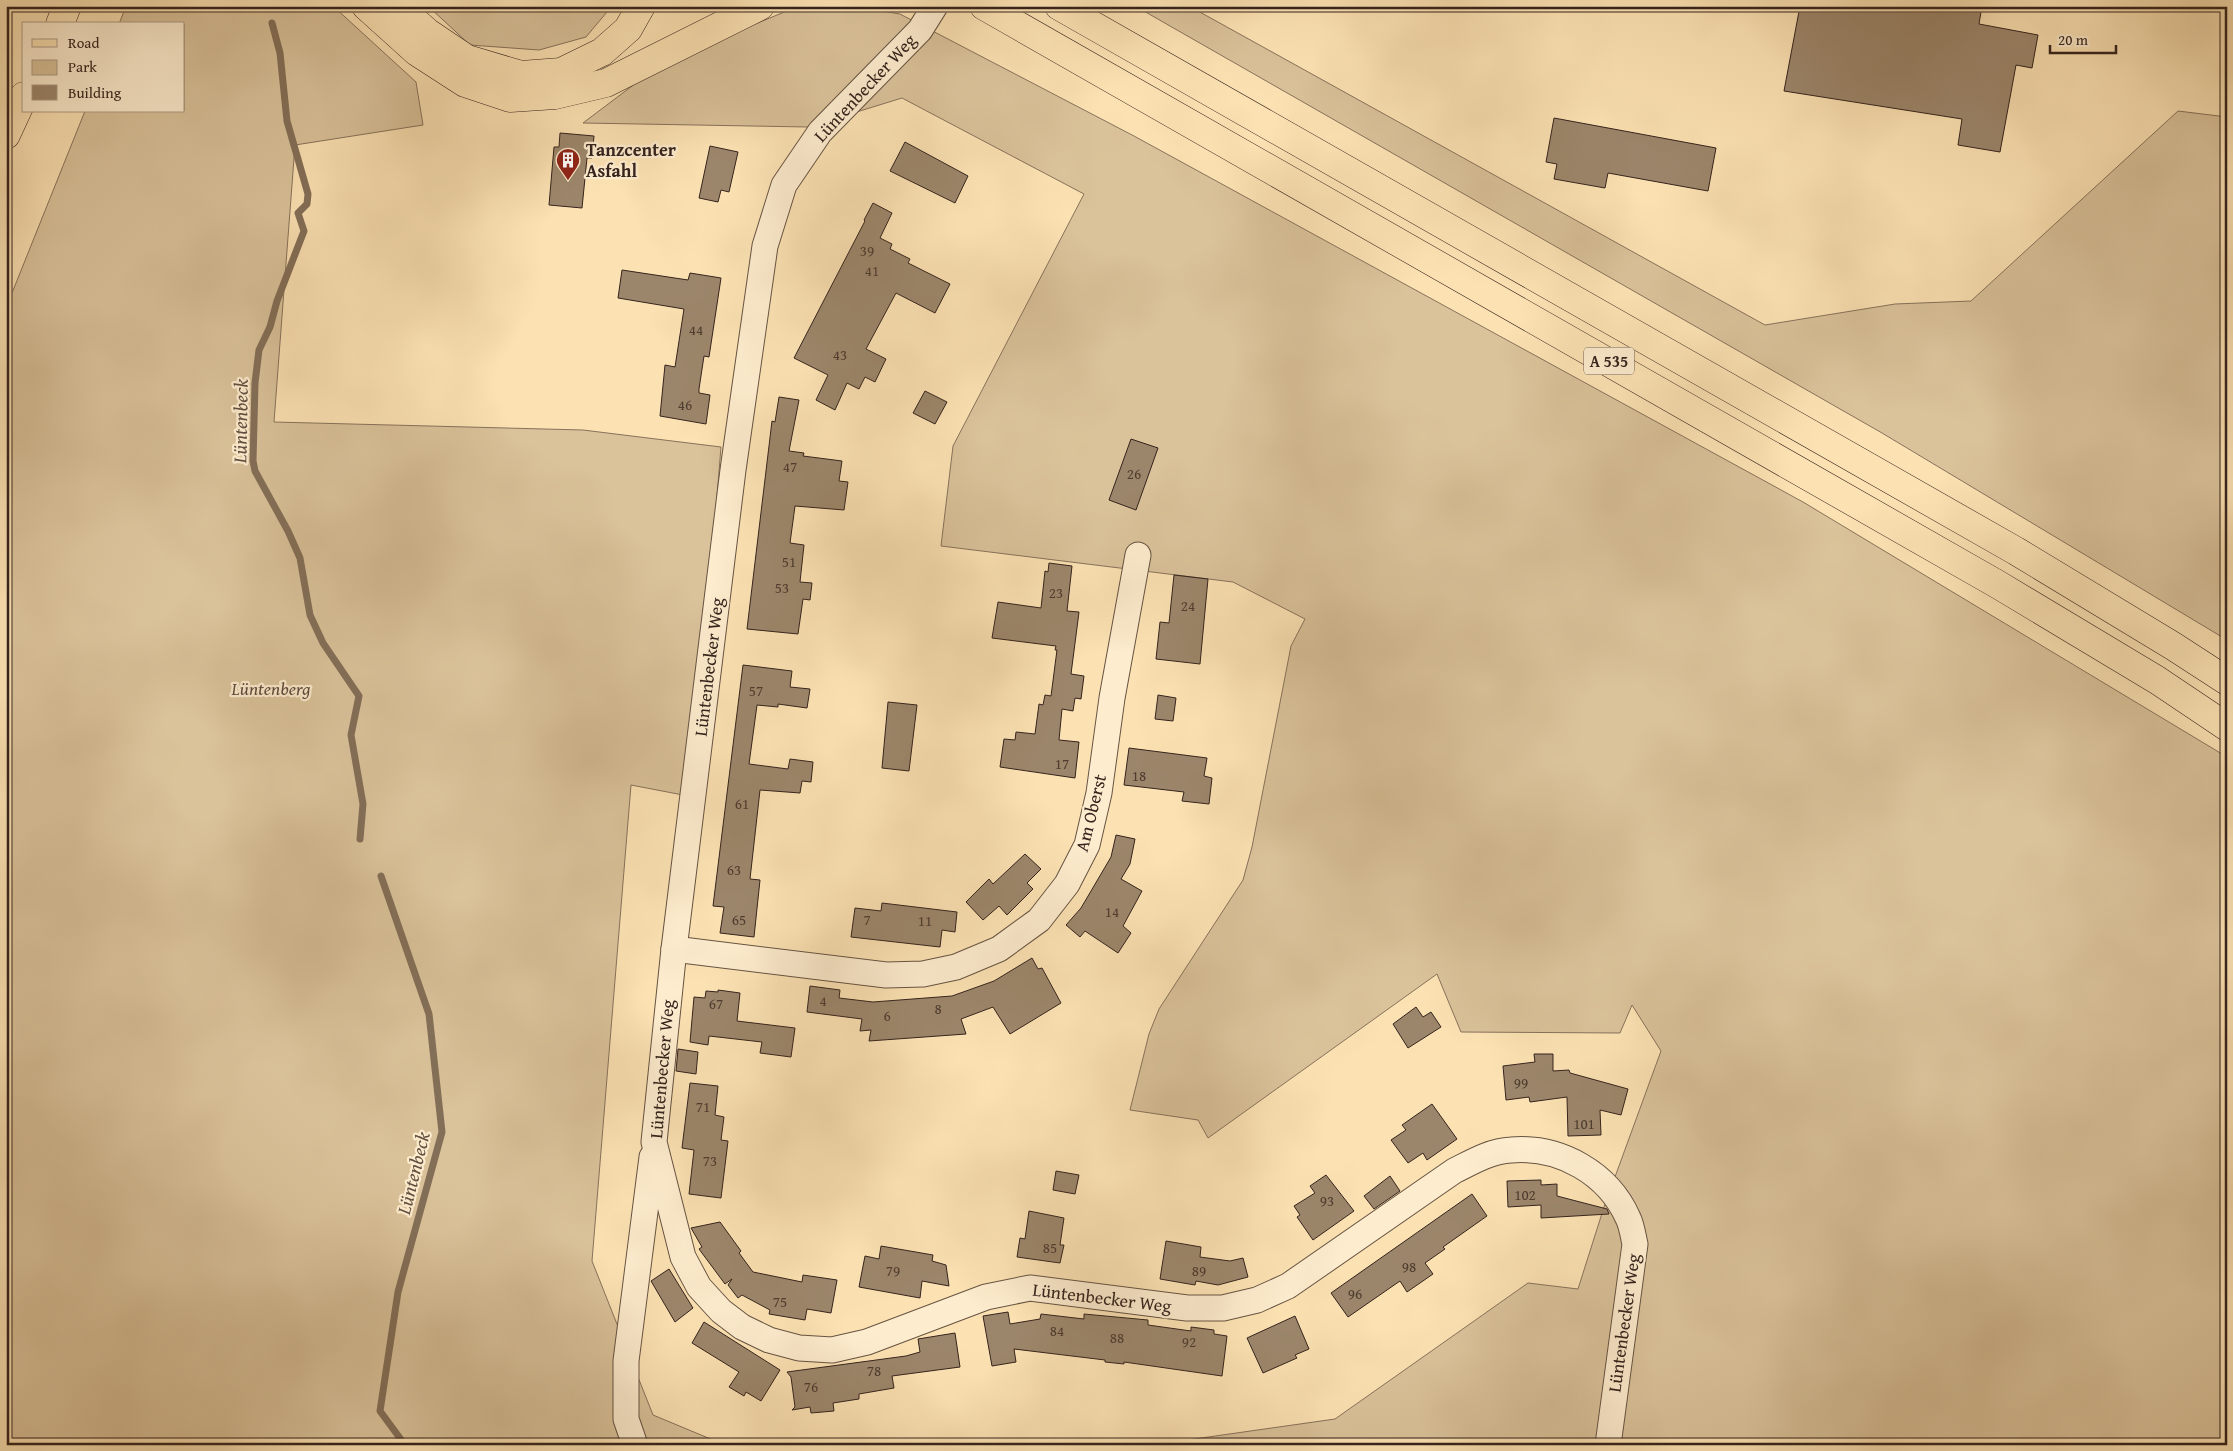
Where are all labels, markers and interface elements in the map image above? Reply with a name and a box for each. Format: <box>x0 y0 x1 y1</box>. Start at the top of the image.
legend <box>22 22 185 112</box>
scale bar <box>2050 22 2117 54</box>
street label: Lüntenbecker Weg <box>807 27 922 148</box>
text: 20 m <box>2058 29 2089 50</box>
text: Road <box>68 32 99 53</box>
text: Park <box>68 56 97 77</box>
text: Building <box>68 82 122 103</box>
place label: Tanzcenter Asfahl <box>586 136 677 184</box>
building icon: Tanzcenter Asfahl <box>555 147 581 181</box>
house number: 39 <box>860 240 874 261</box>
house number: 41 <box>865 260 879 281</box>
house number: 44 <box>689 319 703 340</box>
house number: 43 <box>833 344 847 365</box>
road number: A 535 <box>1584 348 1634 374</box>
water label: Lüntenbeck <box>225 378 255 464</box>
house number: 46 <box>678 394 692 415</box>
house number: 47 <box>783 456 797 477</box>
house number: 26 <box>1127 463 1141 484</box>
house number: 51 <box>782 551 796 572</box>
house number: 53 <box>775 577 789 598</box>
house number: 23 <box>1049 582 1063 603</box>
house number: 24 <box>1181 595 1195 616</box>
street label: Lüntenbecker Weg <box>687 596 730 738</box>
park label: Lüntenberg <box>231 675 311 702</box>
house number: 57 <box>749 680 763 701</box>
house number: 17 <box>1055 753 1069 774</box>
house number: 18 <box>1132 765 1146 786</box>
street label: Am Oberst <box>1068 771 1113 855</box>
house number: 61 <box>735 793 749 814</box>
house number: 63 <box>727 859 741 880</box>
house number: 14 <box>1105 901 1119 922</box>
house number: 65 <box>732 909 746 930</box>
house number: 7 <box>863 909 871 930</box>
house number: 11 <box>918 910 932 931</box>
house number: 4 <box>819 990 827 1011</box>
house number: 67 <box>709 993 723 1014</box>
street label: Lüntenbecker Weg <box>642 998 681 1140</box>
house number: 8 <box>934 998 942 1019</box>
house number: 6 <box>883 1005 891 1026</box>
house number: 99 <box>1514 1072 1528 1093</box>
house number: 71 <box>696 1096 710 1117</box>
house number: 101 <box>1573 1113 1595 1134</box>
water label: Lüntenbeck <box>389 1128 437 1218</box>
house number: 73 <box>703 1150 717 1171</box>
house number: 102 <box>1514 1184 1536 1205</box>
house number: 93 <box>1320 1190 1334 1211</box>
house number: 85 <box>1043 1237 1057 1258</box>
street label: Lüntenbecker Weg <box>1600 1252 1647 1394</box>
house number: 98 <box>1402 1256 1416 1277</box>
house number: 79 <box>886 1260 900 1281</box>
house number: 89 <box>1192 1260 1206 1281</box>
street label: Lüntenbecker Weg <box>1031 1276 1173 1319</box>
house number: 96 <box>1348 1283 1362 1304</box>
house number: 75 <box>773 1291 787 1312</box>
house number: 84 <box>1050 1320 1064 1341</box>
house number: 88 <box>1110 1327 1124 1348</box>
house number: 92 <box>1182 1331 1196 1352</box>
house number: 78 <box>867 1360 881 1381</box>
house number: 76 <box>804 1376 818 1397</box>

